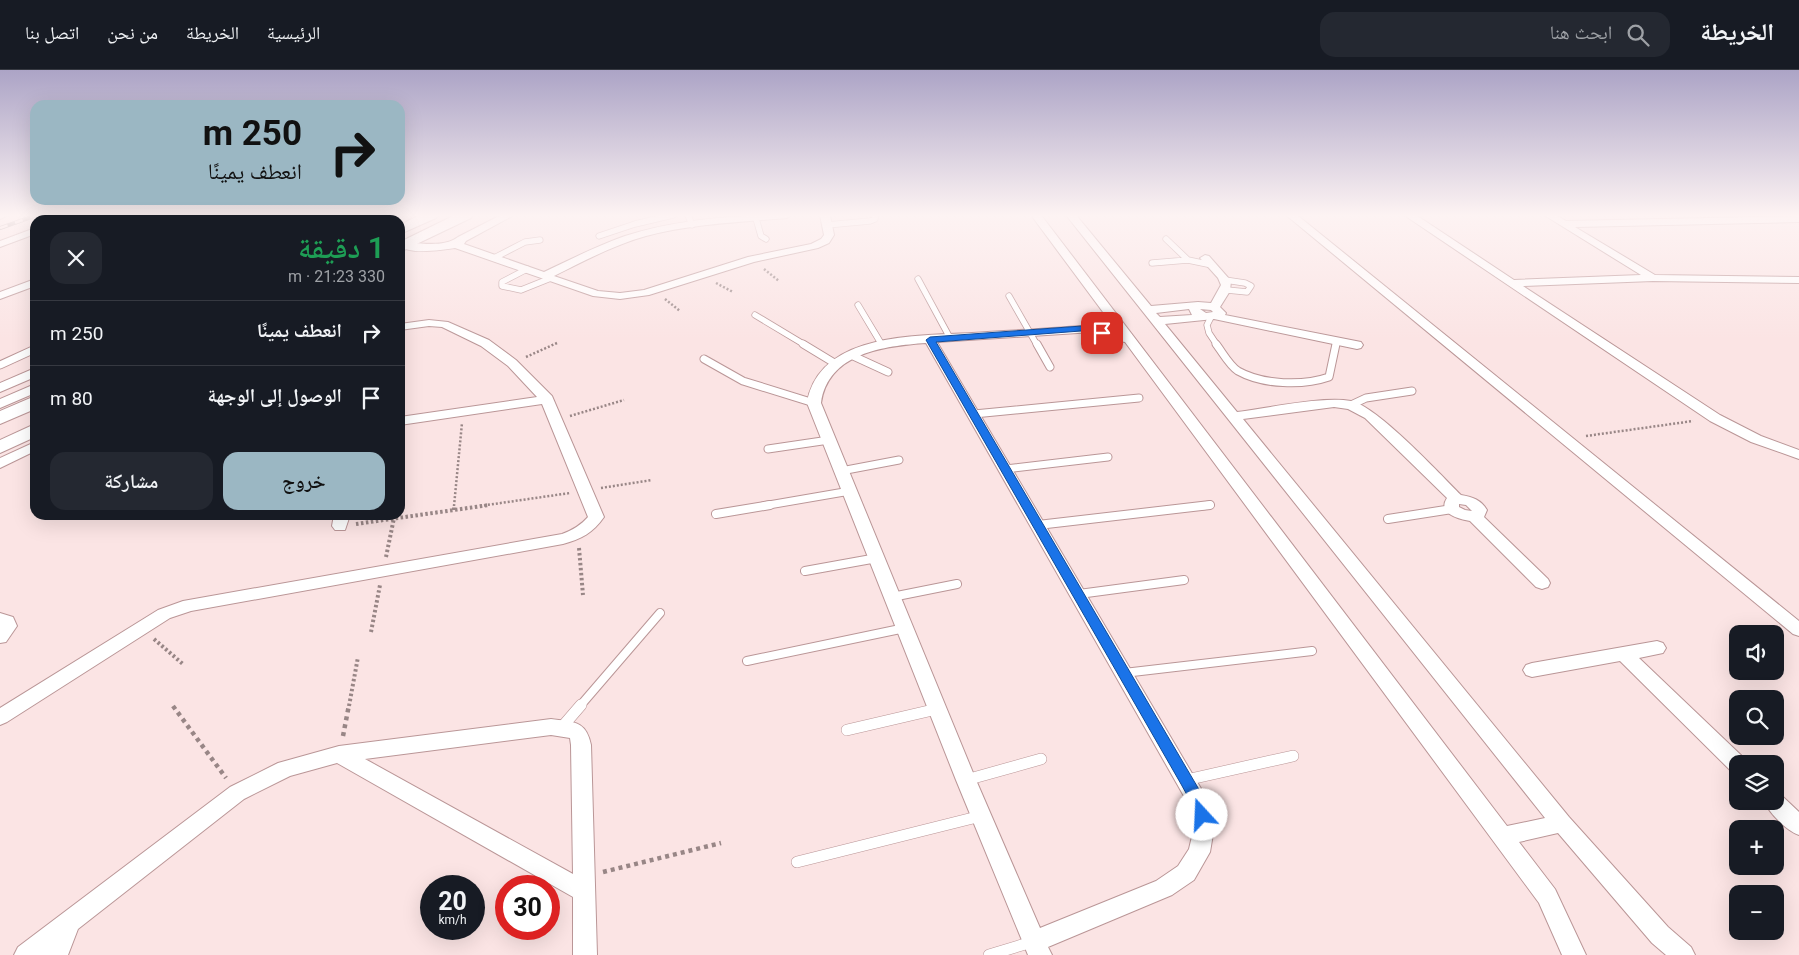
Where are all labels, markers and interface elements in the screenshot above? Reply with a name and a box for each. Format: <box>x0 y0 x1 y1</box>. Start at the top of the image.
search box <box>1320 12 1670 57</box>
text: الخريطة <box>1700 18 1774 46</box>
text: ابحث هنا <box>1550 21 1612 44</box>
icon: search <box>1624 21 1652 49</box>
text: اتصل بنا <box>25 22 79 43</box>
text: من نحن <box>107 22 158 43</box>
text: الخريطة <box>186 22 239 43</box>
text: الرئيسية <box>267 22 320 43</box>
text: 250 m <box>203 113 302 154</box>
icon: right <box>320 120 385 185</box>
text: انعطف يمينًا <box>208 159 302 184</box>
text: 1 دقيقة <box>298 230 385 265</box>
button: close <box>50 232 102 284</box>
text: 330 m · 21:23 <box>288 267 385 286</box>
pin <box>1081 312 1123 354</box>
text: انعطف يمينًا <box>257 319 342 342</box>
icon: right <box>357 319 385 347</box>
icon: arrive <box>1088 319 1116 347</box>
text: 250 m <box>50 322 103 345</box>
text: الوصول إلى الوجهة <box>208 384 342 407</box>
icon: arrive <box>357 384 385 412</box>
text: 80 m <box>50 387 93 410</box>
button: مشاركة <box>50 452 213 510</box>
button: خروج <box>223 452 385 510</box>
map controls <box>1729 625 1784 940</box>
button: sound <box>1729 625 1784 680</box>
button: search <box>1729 690 1784 745</box>
button: layers <box>1729 755 1784 810</box>
position arrow <box>1175 788 1227 840</box>
button: + <box>1729 820 1784 875</box>
speed limit sign: 30 <box>495 875 560 940</box>
button: − <box>1729 885 1784 940</box>
text: 20 <box>438 887 467 916</box>
text: km/h <box>438 913 467 927</box>

